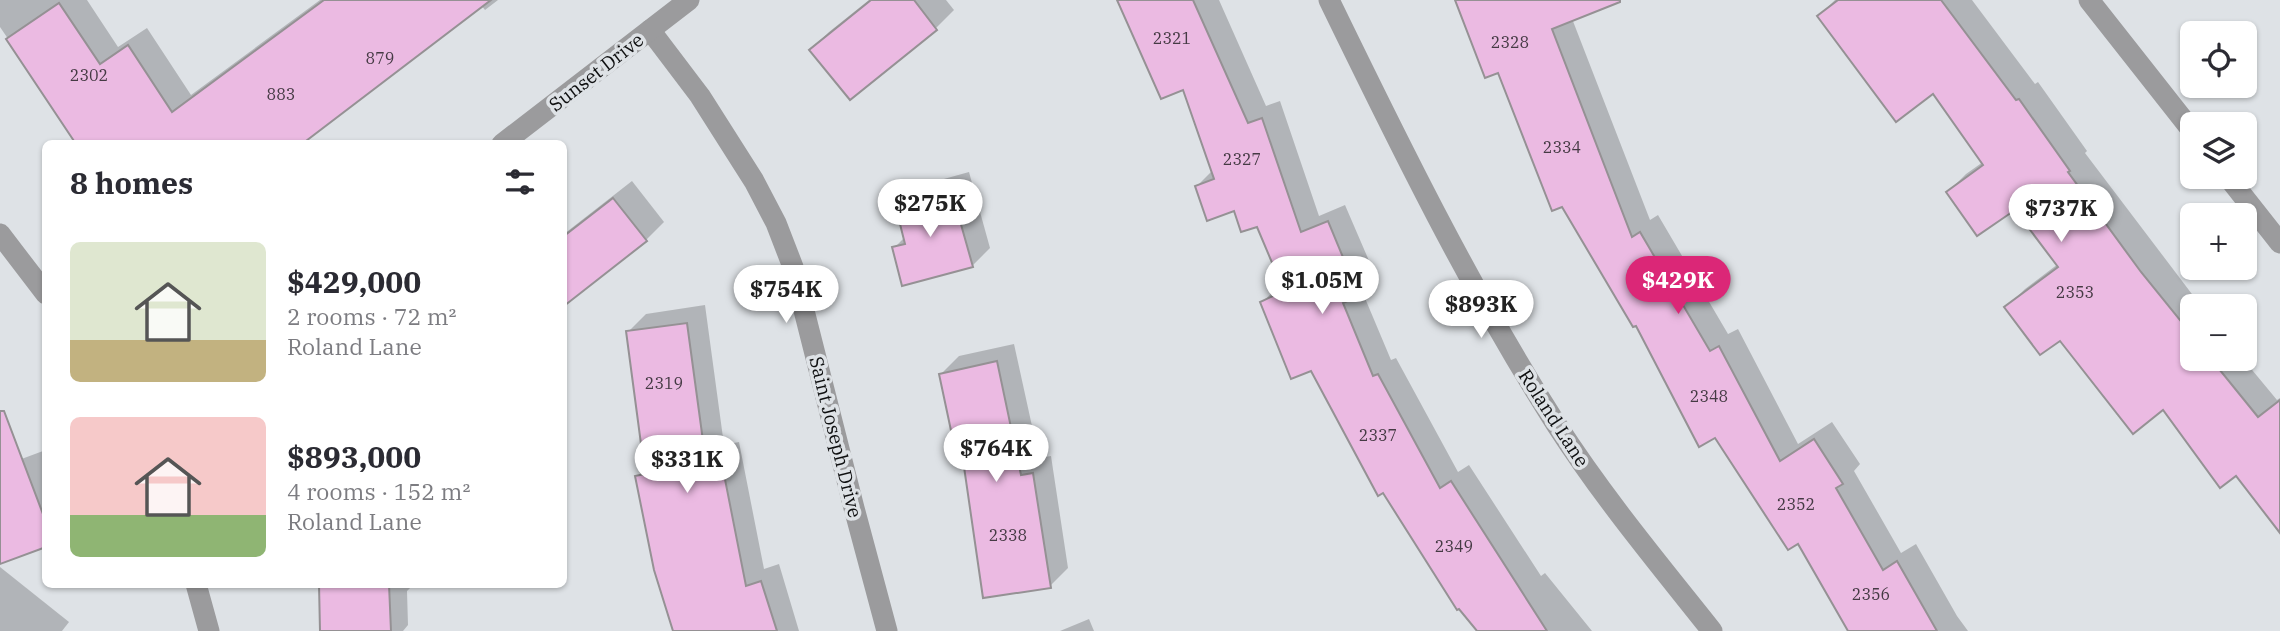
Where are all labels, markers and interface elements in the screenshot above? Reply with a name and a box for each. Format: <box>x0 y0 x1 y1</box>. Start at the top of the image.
map controls <box>2180 21 2257 371</box>
button: locate <box>2180 21 2257 98</box>
street label: Sunset Drive <box>544 28 648 116</box>
house number: 2321 <box>1153 28 1191 48</box>
house number: 2328 <box>1491 32 1529 52</box>
house number: 879 <box>366 48 394 68</box>
house number: 2302 <box>70 65 108 85</box>
house number: 883 <box>267 84 295 104</box>
button: layers <box>2180 112 2257 189</box>
house number: 2334 <box>1543 137 1581 157</box>
house number: 2327 <box>1223 149 1261 169</box>
text: 8 homes <box>70 163 193 202</box>
icon: filters <box>501 163 539 201</box>
pin: $275K <box>881 180 979 239</box>
pin: $737K <box>2012 184 2110 244</box>
text: $275K <box>894 187 966 217</box>
text: $737K <box>2025 192 2097 222</box>
button: + <box>2180 203 2257 280</box>
pin: $1.05M <box>1265 256 1379 316</box>
pin: $429K <box>1629 256 1727 316</box>
text: $429,000 <box>287 262 421 301</box>
text: $1.05M <box>1281 264 1363 294</box>
text: $429K <box>1642 264 1714 294</box>
pin: $754K <box>737 266 835 325</box>
icon: home <box>126 270 210 354</box>
text: $754K <box>750 273 822 303</box>
pin: $893K <box>1432 280 1530 340</box>
house number: 2353 <box>2056 282 2094 302</box>
text: $893K <box>1445 288 1517 318</box>
button: − <box>2180 294 2257 371</box>
text: 2 rooms · 72 m² <box>287 301 457 331</box>
text: Roland Lane <box>287 331 422 361</box>
street label: Saint Joseph Drive <box>804 354 868 520</box>
street label: Roland Lane <box>1514 365 1594 471</box>
house number: 2319 <box>645 373 683 393</box>
house number: 2348 <box>1690 386 1728 406</box>
pin: $764K <box>947 424 1045 484</box>
house number: 2337 <box>1359 425 1397 445</box>
text: $764K <box>960 432 1032 462</box>
pin: $331K <box>638 435 736 495</box>
text: $893,000 <box>287 437 421 476</box>
text: $331K <box>651 443 723 473</box>
icon: home <box>126 445 210 529</box>
text: 4 rooms · 152 m² <box>287 476 470 506</box>
house number: 2352 <box>1777 494 1815 514</box>
text: Roland Lane <box>287 506 422 536</box>
house number: 2338 <box>989 525 1027 545</box>
house number: 2349 <box>1435 536 1473 556</box>
house number: 2356 <box>1852 584 1890 604</box>

